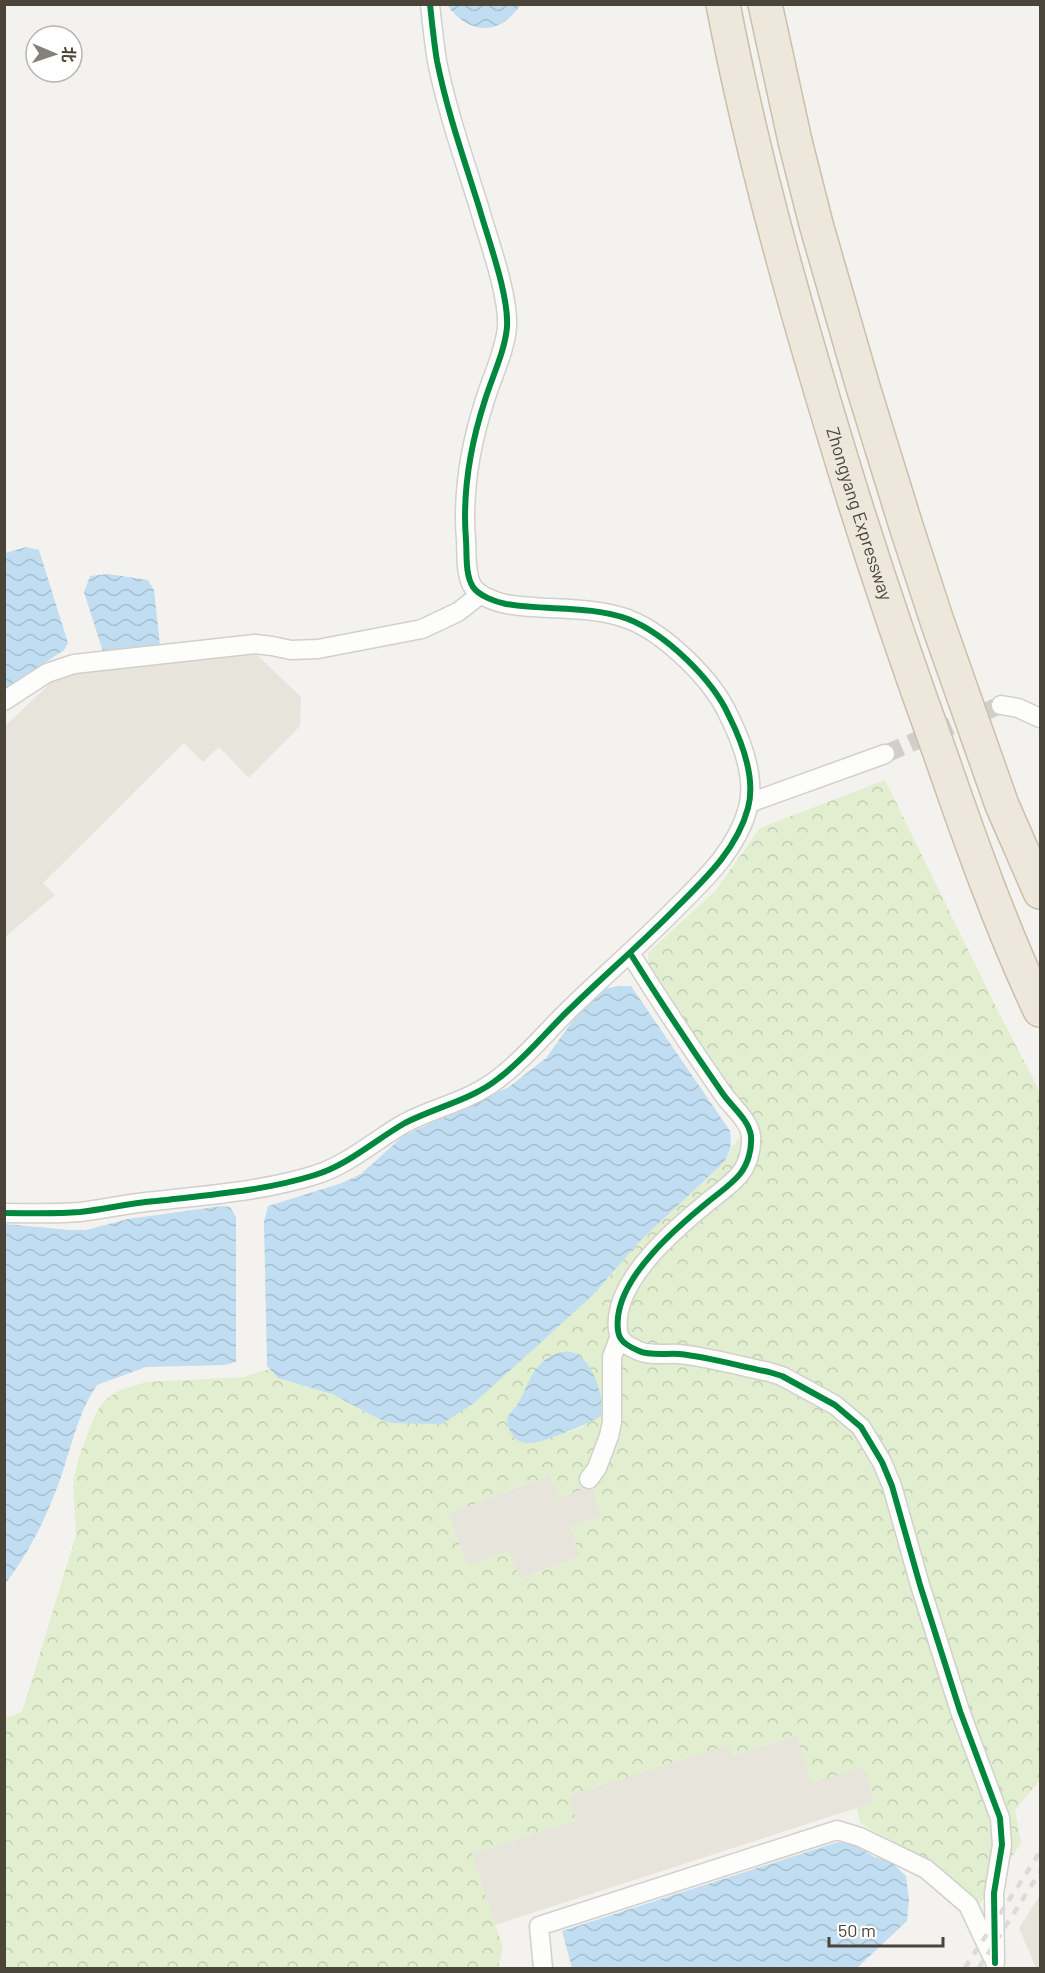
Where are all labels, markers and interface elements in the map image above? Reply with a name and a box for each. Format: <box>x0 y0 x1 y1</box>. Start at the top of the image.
north arrow <box>24 24 84 84</box>
text: 北 <box>60 46 79 63</box>
street label: Zhongyang Expressway <box>822 424 898 603</box>
scale bar <box>829 1910 943 1948</box>
text: 50 m <box>838 1919 876 1941</box>

